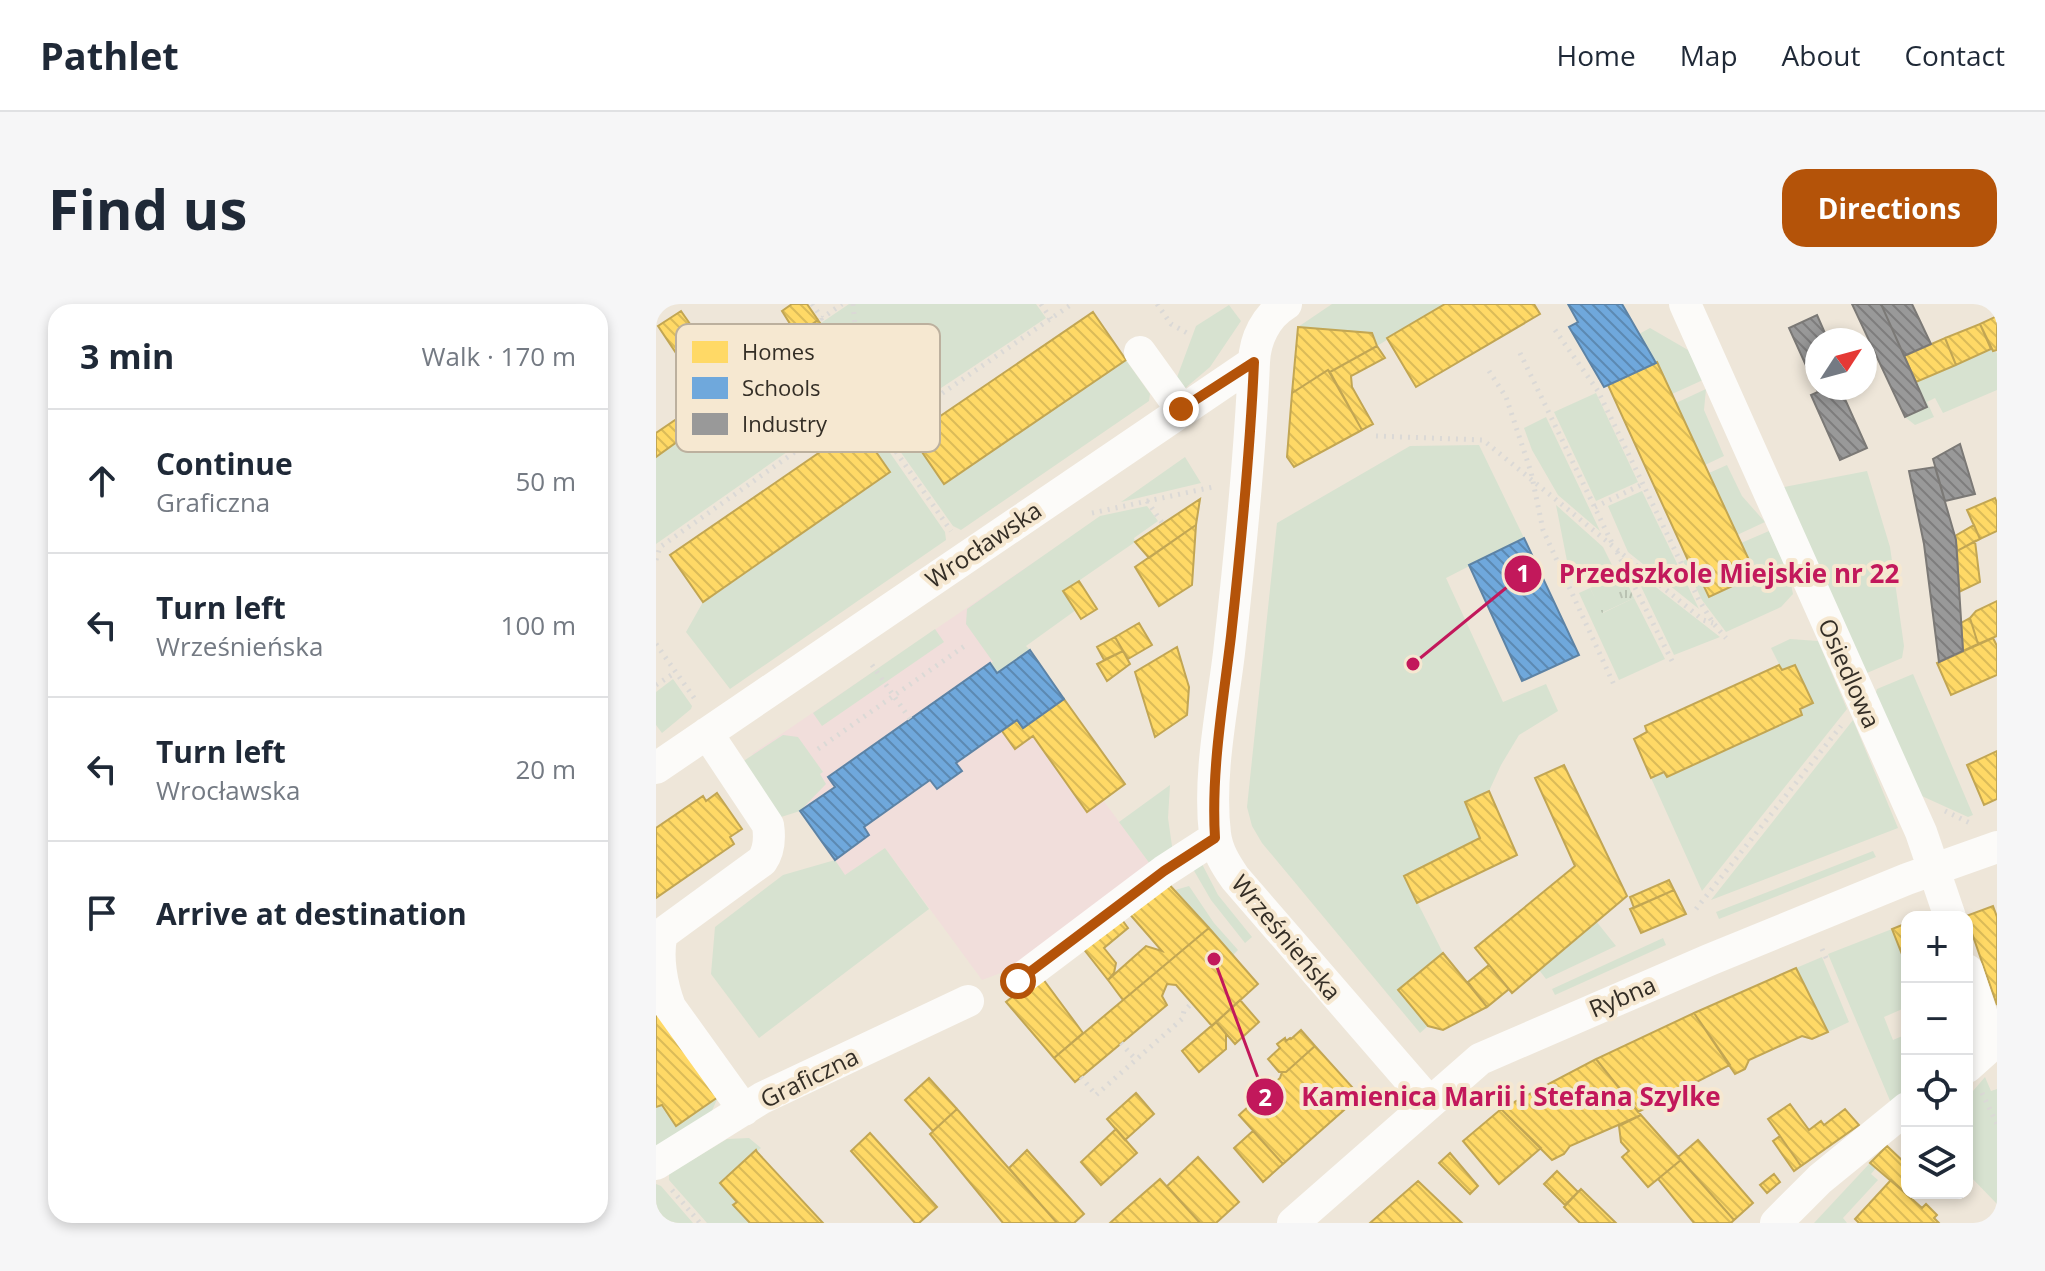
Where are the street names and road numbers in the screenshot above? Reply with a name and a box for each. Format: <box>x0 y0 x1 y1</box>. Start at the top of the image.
street label: Wrocławska <box>919 493 1047 595</box>
street label: Osiedlowa <box>1811 613 1889 733</box>
street label: Wrześnieńska <box>1225 867 1349 1007</box>
street label: Rybna <box>1584 967 1660 1025</box>
street label: Graficzna <box>754 1039 864 1115</box>

